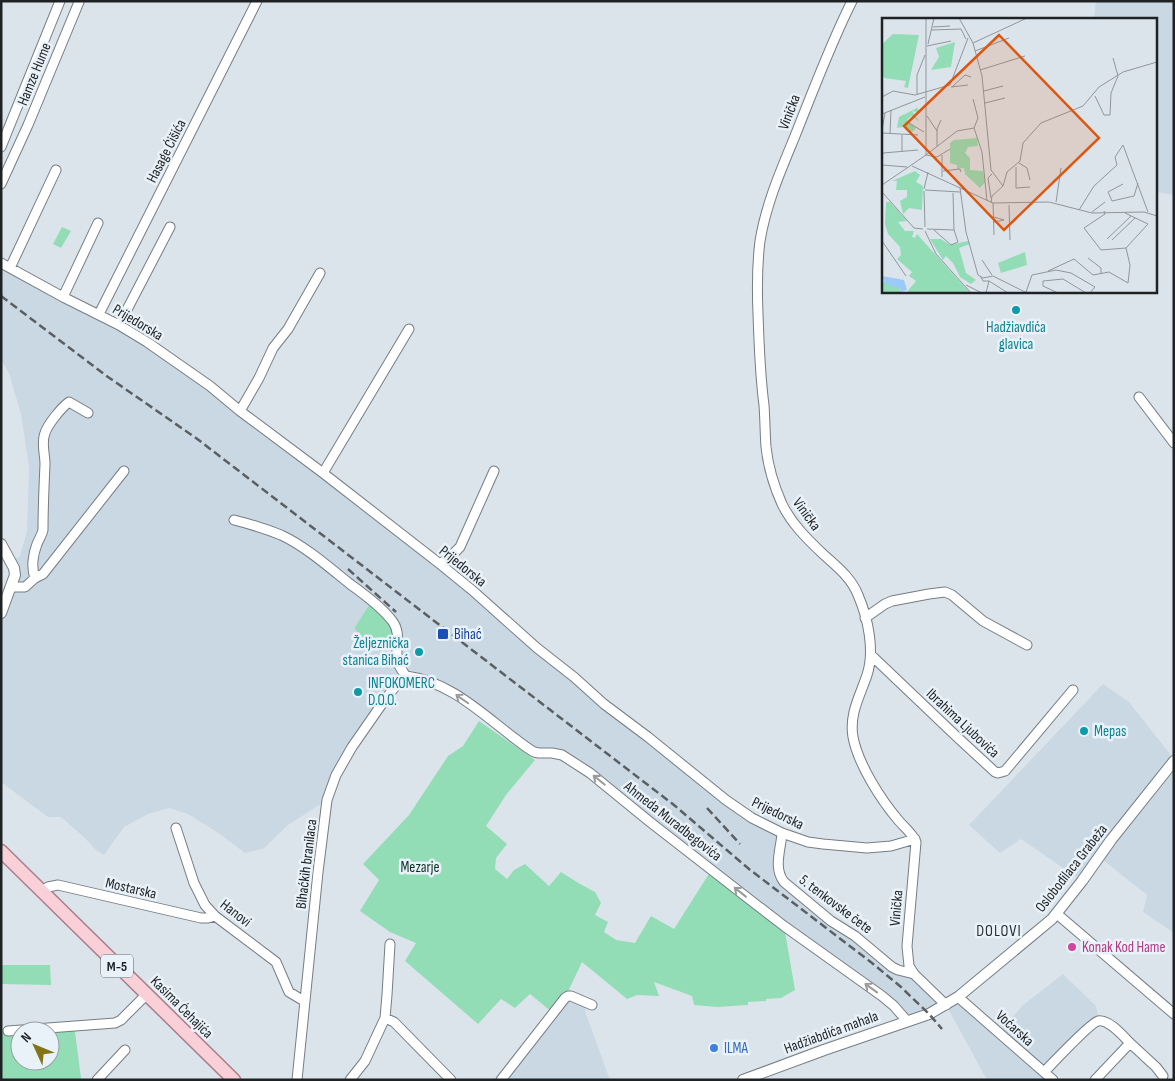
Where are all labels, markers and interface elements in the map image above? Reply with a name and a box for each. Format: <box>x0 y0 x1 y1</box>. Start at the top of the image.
inset map <box>882 18 1158 292</box>
street label: Hamze Hume <box>13 40 56 108</box>
street label: Vinička <box>774 92 805 133</box>
street label: Hasage Ćišića <box>142 116 191 186</box>
street label: Prijedorska <box>109 300 167 345</box>
marker: Hadžiavdića glavica <box>1010 304 1022 316</box>
place label: Hadžiavdića glavica <box>986 318 1046 354</box>
street label: Vinička <box>788 494 825 535</box>
street label: Prijedorska <box>435 542 490 591</box>
place label: Bihać <box>454 625 482 644</box>
marker: Bihać <box>436 627 450 641</box>
place label: Željeznička stanica Bihać <box>343 634 409 670</box>
marker: Željeznička stanica Bihać <box>413 646 425 658</box>
place label: INFOKOMERC D.O.O. <box>368 674 435 710</box>
street label: Ibrahima Ljubovića <box>922 685 1003 762</box>
marker: INFOKOMERC D.O.O. <box>352 686 364 698</box>
one-way arrow <box>455 694 469 704</box>
place label: Mepas <box>1094 722 1126 741</box>
marker: Mepas <box>1078 725 1090 737</box>
one-way arrow <box>593 774 606 785</box>
street label: Ahmeda Muradbegovića <box>619 777 726 866</box>
street label: Prijedorska <box>749 793 807 834</box>
street label: Bihaćkih branilaca <box>292 818 321 910</box>
street label: Oslobodilaca Grabeža <box>1031 820 1112 916</box>
park label: Mezarje <box>400 858 440 877</box>
street label: 5. tenkovske čete <box>795 871 876 938</box>
street label: Mostarska <box>104 873 158 904</box>
one-way arrow <box>734 886 747 897</box>
street label: Vinička <box>885 889 908 927</box>
street label: Hanovi <box>216 895 255 932</box>
district label: DOLOVI <box>976 922 1022 941</box>
place label: Konak Kod Hame <box>1082 938 1166 957</box>
marker: Konak Kod Hame <box>1066 941 1078 953</box>
road number: M-5 <box>101 954 133 978</box>
street label: Kasima Ćehajića <box>146 972 217 1043</box>
one-way arrow <box>864 983 878 993</box>
street label: Voćarska <box>992 1006 1038 1051</box>
street label: Hadžiabdića mahala <box>781 1007 881 1058</box>
north arrow <box>10 1021 60 1071</box>
text: N <box>17 1029 35 1046</box>
place label: ILMA <box>724 1039 748 1058</box>
marker: ILMA <box>708 1042 720 1054</box>

